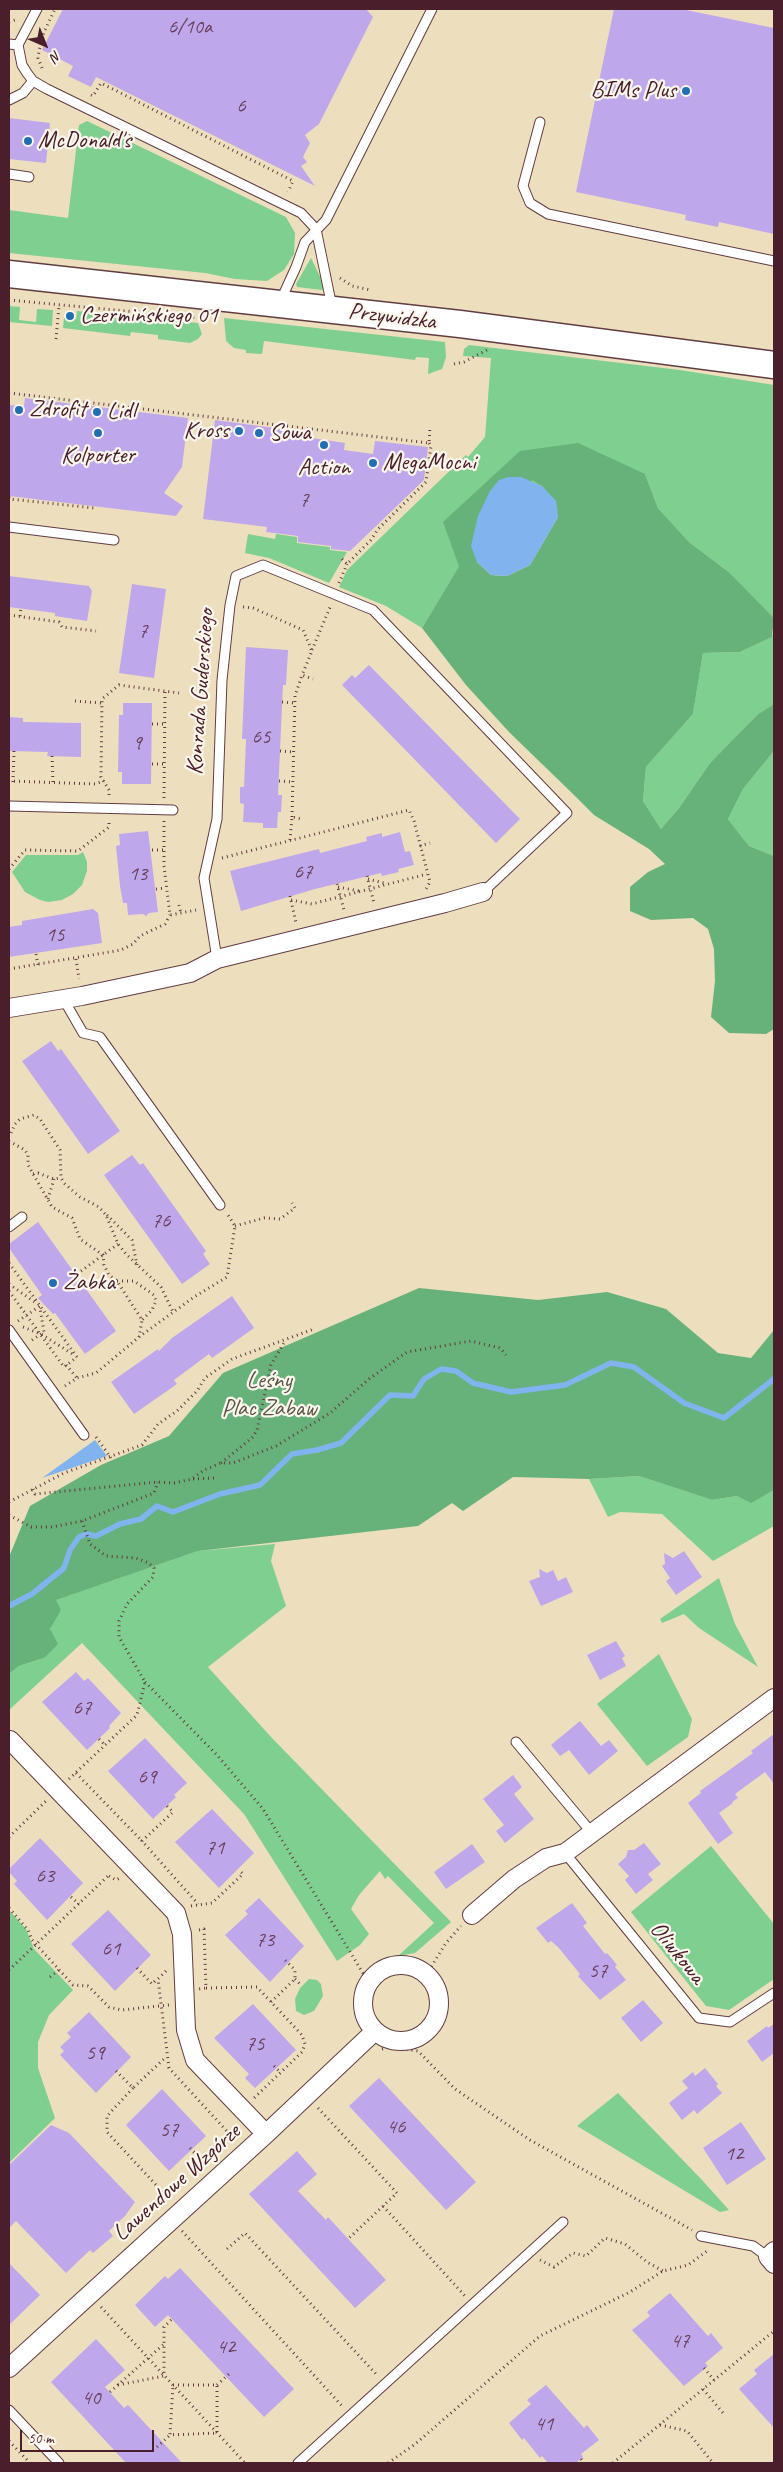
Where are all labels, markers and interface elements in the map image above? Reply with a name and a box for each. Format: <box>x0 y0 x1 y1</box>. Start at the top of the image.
house number: 6/10a <box>168 14 212 40</box>
north arrow <box>20 20 70 70</box>
text: N <box>47 47 65 65</box>
place label: BIMs Plus <box>590 77 676 105</box>
marker: BIMs Plus <box>680 85 692 97</box>
house number: 6 <box>236 93 246 119</box>
place label: McDonald's <box>38 127 131 155</box>
marker: McDonald's <box>22 135 34 147</box>
street label: Przywidzka <box>347 297 437 337</box>
place label: Czermińskiego 01 <box>80 302 218 330</box>
marker: Czermińskiego 01 <box>64 310 76 322</box>
place label: Zdrofit <box>29 396 86 424</box>
place label: Lidl <box>107 398 135 426</box>
marker: Zdrofit <box>13 404 25 416</box>
marker: Lidl <box>91 406 103 418</box>
place label: Kross <box>184 417 229 445</box>
place label: Sowa <box>269 419 311 447</box>
marker: Kross <box>233 425 245 437</box>
marker: Kolporter <box>92 427 104 439</box>
marker: Sowa <box>253 427 265 439</box>
marker: Action <box>318 439 330 451</box>
place label: Kolporter <box>61 442 135 470</box>
place label: MegaMocni <box>383 449 476 477</box>
place label: Action <box>298 454 350 482</box>
marker: MegaMocni <box>367 457 379 469</box>
house number: 7 <box>299 487 309 513</box>
street label: Konrada Guderskiego <box>181 608 221 776</box>
house number: 7 <box>138 618 148 644</box>
house number: 65 <box>252 724 270 750</box>
house number: 9 <box>132 730 142 756</box>
house number: 67 <box>294 859 312 885</box>
house number: 13 <box>129 861 147 887</box>
house number: 15 <box>46 922 64 948</box>
house number: 76 <box>152 1208 170 1234</box>
place label: Żabka <box>63 1269 115 1297</box>
marker: Żabka <box>47 1277 59 1289</box>
park label: Leśny Plac Zabaw <box>221 1367 317 1423</box>
house number: 67 <box>73 1695 91 1721</box>
house number: 69 <box>138 1764 156 1790</box>
house number: 71 <box>206 1835 224 1861</box>
house number: 63 <box>36 1863 54 1889</box>
street label: Oliwkowa <box>643 1916 711 1990</box>
house number: 73 <box>256 1927 274 1953</box>
house number: 61 <box>102 1936 120 1962</box>
house number: 57 <box>589 1958 607 1984</box>
house number: 75 <box>246 2031 264 2057</box>
house number: 59 <box>86 2040 104 2066</box>
house number: 46 <box>387 2114 405 2140</box>
house number: 57 <box>160 2117 178 2143</box>
street label: Lawendowe Wzgórze <box>107 2118 247 2248</box>
house number: 12 <box>725 2141 743 2167</box>
house number: 47 <box>671 2328 689 2354</box>
house number: 42 <box>217 2334 235 2360</box>
house number: 40 <box>82 2385 100 2411</box>
house number: 41 <box>535 2411 553 2437</box>
scale bar <box>22 2420 156 2452</box>
text: 50 m <box>28 2429 54 2448</box>

